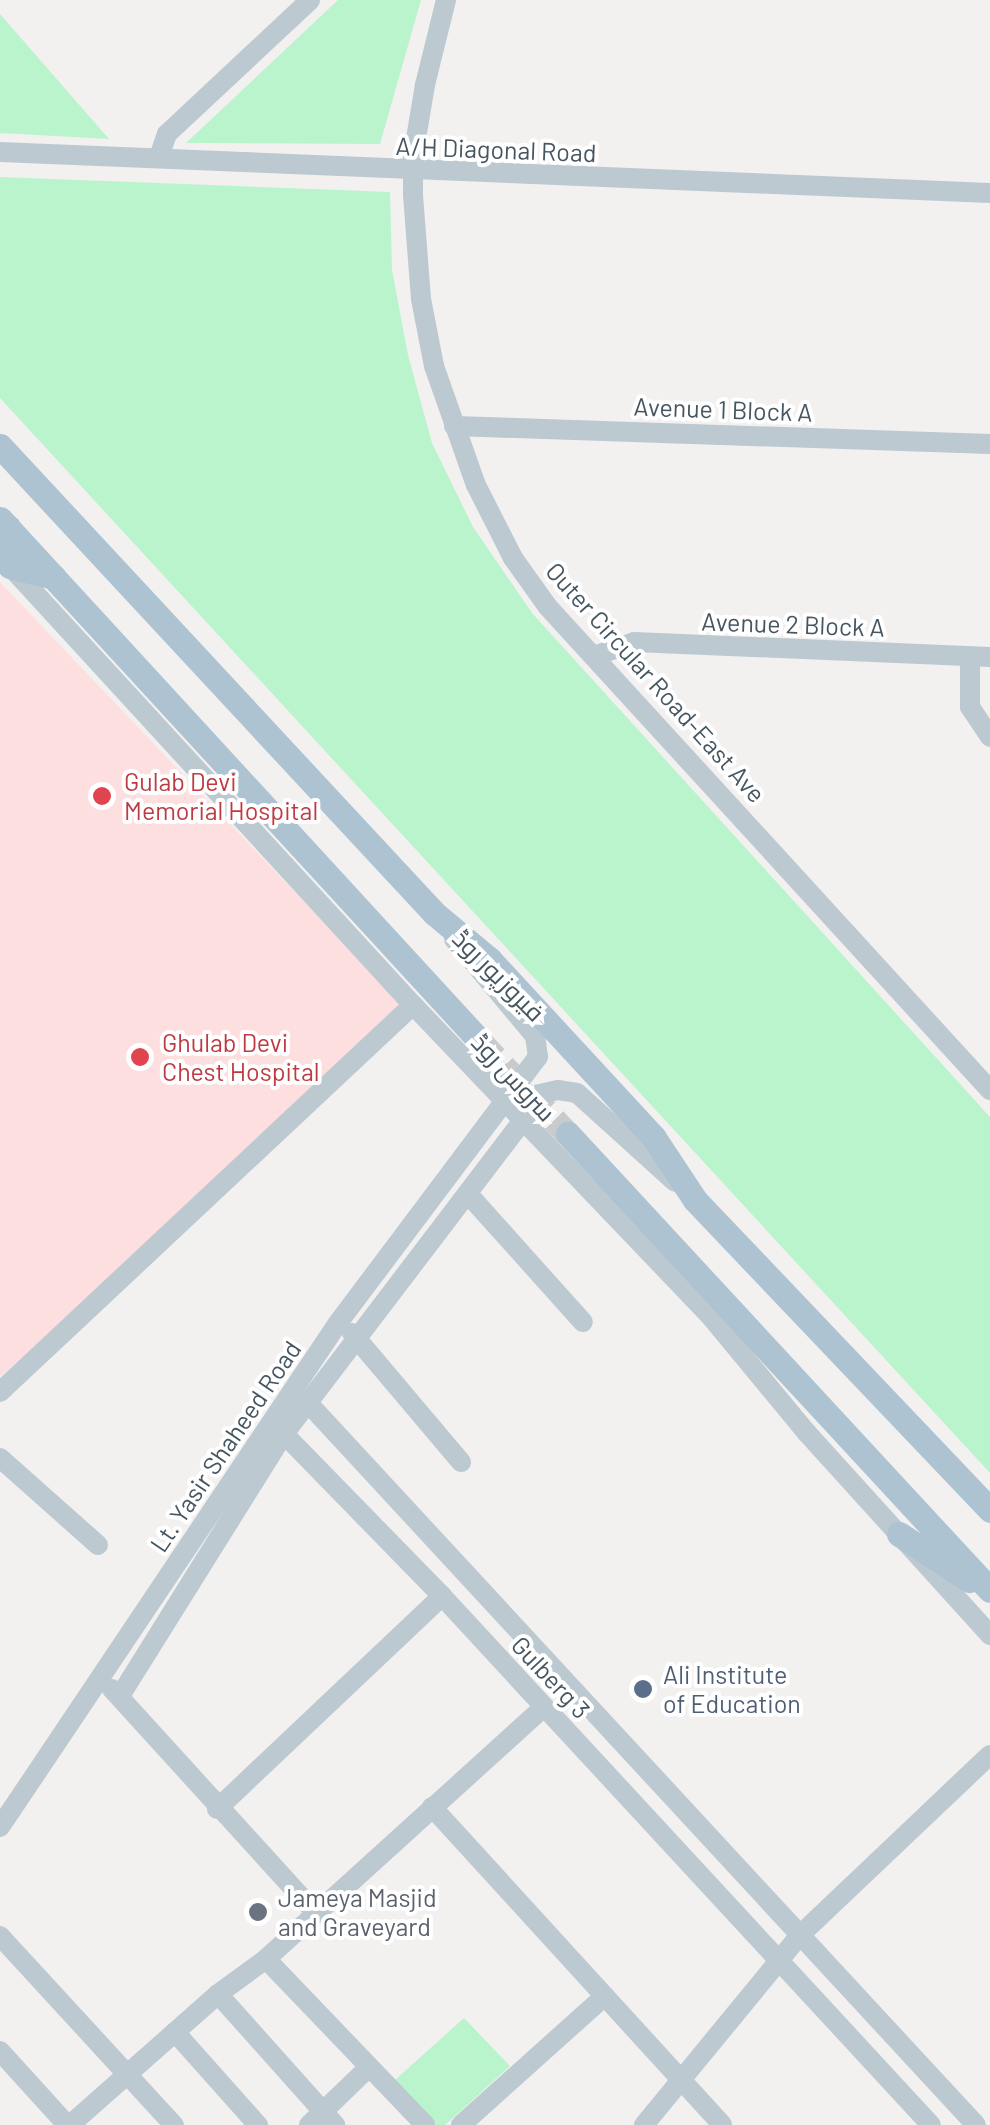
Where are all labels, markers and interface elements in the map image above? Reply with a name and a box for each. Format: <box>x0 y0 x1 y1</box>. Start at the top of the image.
street label: A/H Diagonal Road <box>395 131 597 167</box>
street label: Avenue 1 Block A <box>633 391 813 427</box>
street label: Outer Circular Road-East Ave <box>540 556 772 808</box>
street label: Avenue 2 Block A <box>701 606 885 642</box>
place label: Gulab Devi Memorial Hospital <box>124 767 318 826</box>
marker: Gulab Devi Memorial Hospital <box>89 783 115 809</box>
street label: فیروزپور روڈ <box>447 923 551 1027</box>
street label: سروس روڈ <box>466 1027 562 1127</box>
place label: Ghulab Devi Chest Hospital <box>162 1028 319 1087</box>
marker: Ghulab Devi Chest Hospital <box>127 1044 153 1070</box>
street label: Lt. Yasir Shaheed Road <box>143 1335 307 1557</box>
street label: Gulberg 3 <box>505 1630 597 1724</box>
place label: Ali Institute of Education <box>663 1660 801 1719</box>
marker: Ali Institute of Education <box>632 1678 654 1700</box>
place label: Jameya Masjid and Graveyard <box>278 1883 437 1942</box>
marker: Jameya Masjid and Graveyard <box>247 1901 269 1923</box>

